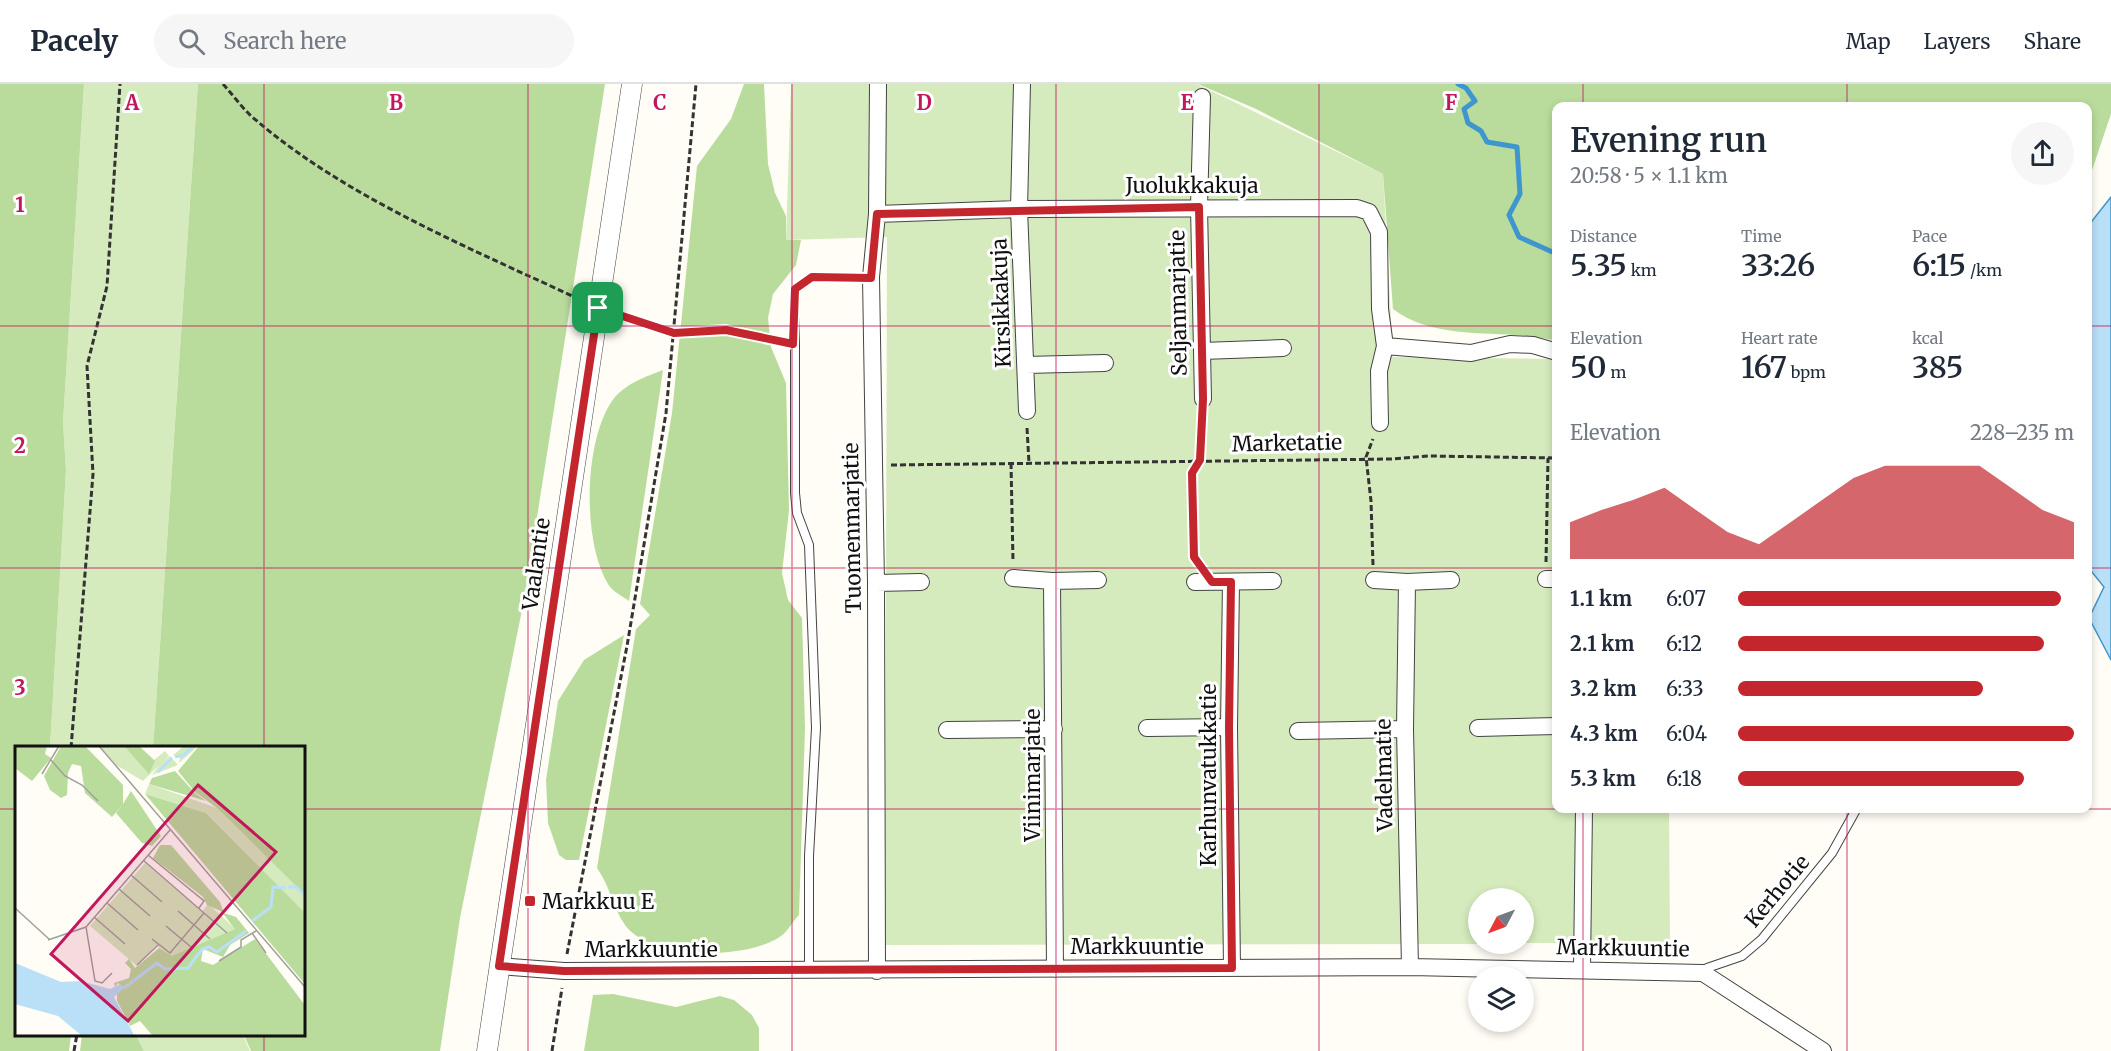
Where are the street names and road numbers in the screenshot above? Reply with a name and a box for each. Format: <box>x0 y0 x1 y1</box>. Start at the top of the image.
street label: Juolukkakuja <box>1125 172 1258 199</box>
street label: Seljanmarjatie <box>1163 230 1193 376</box>
street label: Kirsikkakuja <box>985 238 1017 368</box>
street label: Marketatie <box>1232 429 1342 457</box>
street label: Tuomenmarjatie <box>837 442 867 614</box>
street label: Vaalantie <box>516 516 556 613</box>
street label: Karhunvatukkatie <box>1195 683 1222 866</box>
street label: Viinimarjatie <box>1019 708 1046 843</box>
street label: Vadelmatie <box>1370 718 1398 832</box>
street label: Kerhotie <box>1739 849 1815 933</box>
street label: Markkuuntie <box>1070 933 1204 960</box>
street label: Markkuuntie <box>1556 933 1690 963</box>
street label: Markkuuntie <box>584 936 718 963</box>

